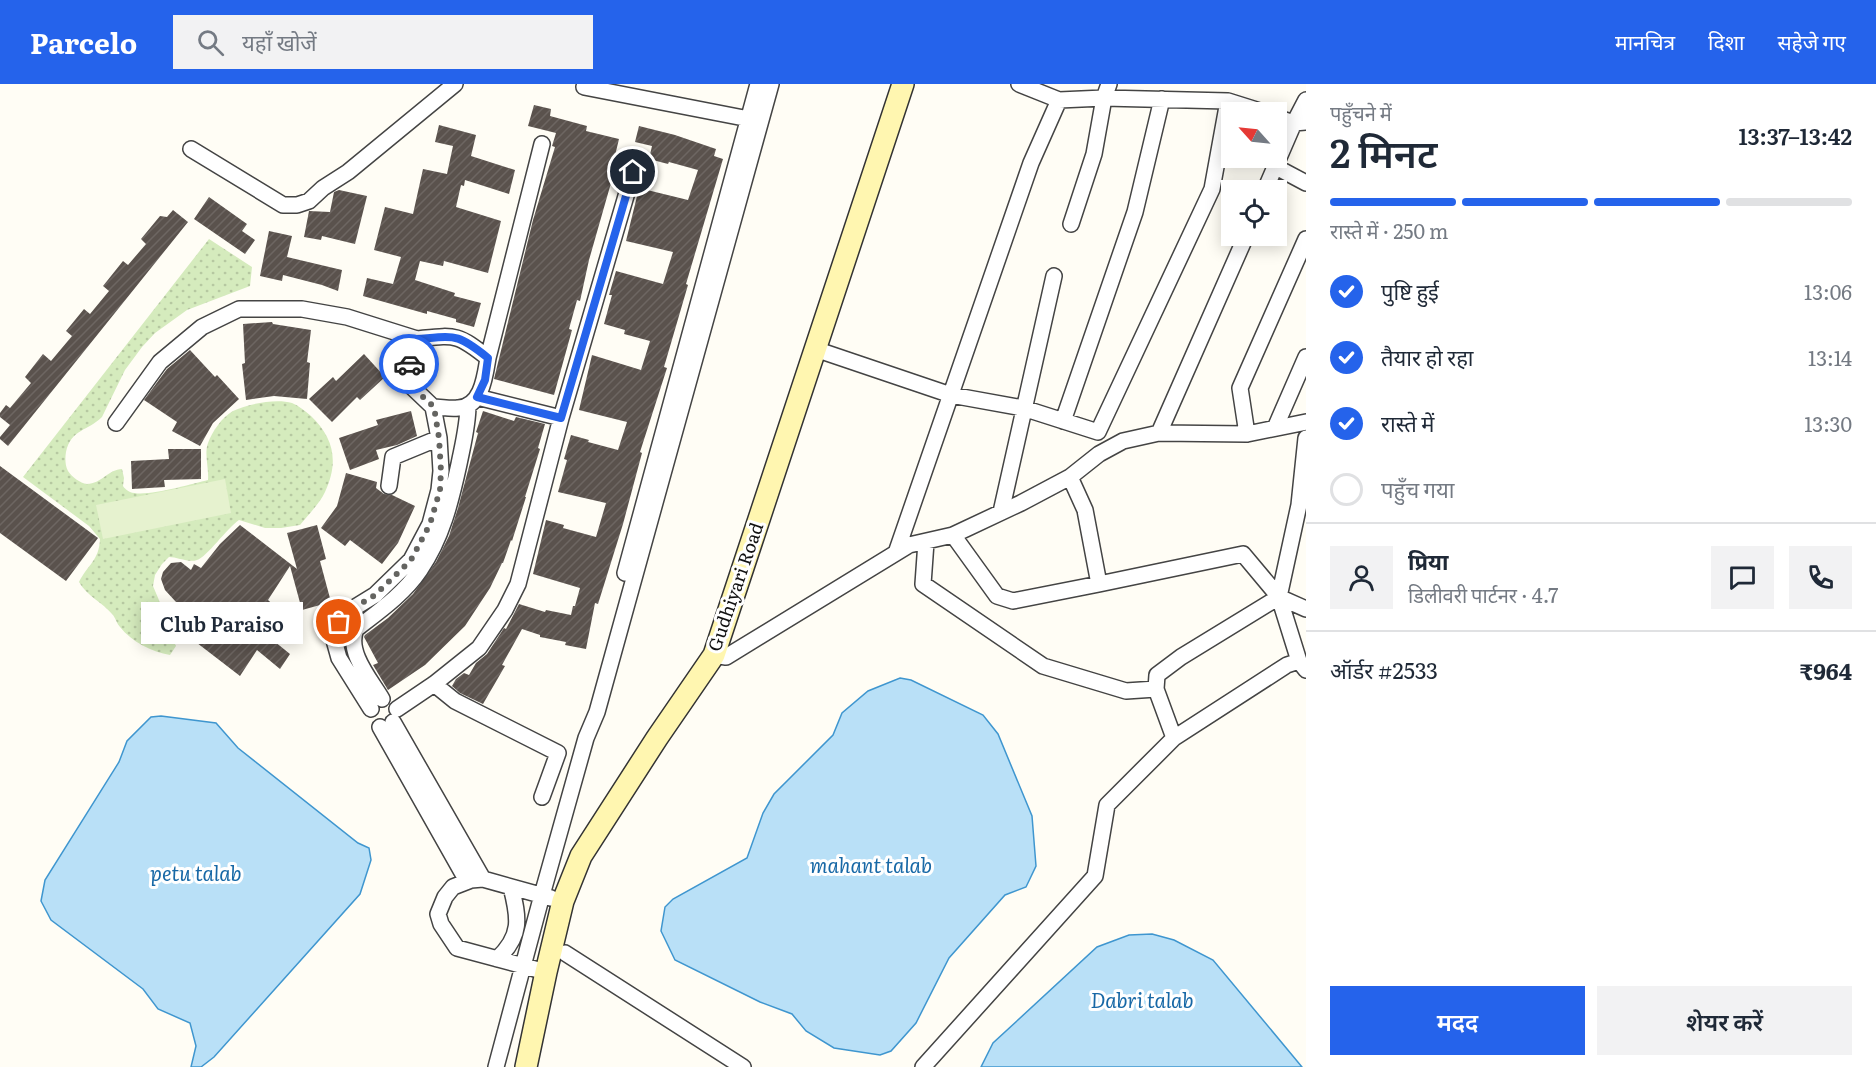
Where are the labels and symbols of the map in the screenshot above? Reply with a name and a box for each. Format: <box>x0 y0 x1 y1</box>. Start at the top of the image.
north arrow <box>1221 102 1287 168</box>
pin <box>607 146 658 197</box>
courier <box>379 334 439 394</box>
street label: Gudhiyari Road <box>700 518 769 655</box>
pin <box>313 596 364 647</box>
callout: Club Paraiso <box>141 601 303 643</box>
water label: mahant talab <box>810 849 932 879</box>
water label: petu talab <box>150 857 242 887</box>
water label: Dabri talab <box>1090 984 1194 1014</box>

